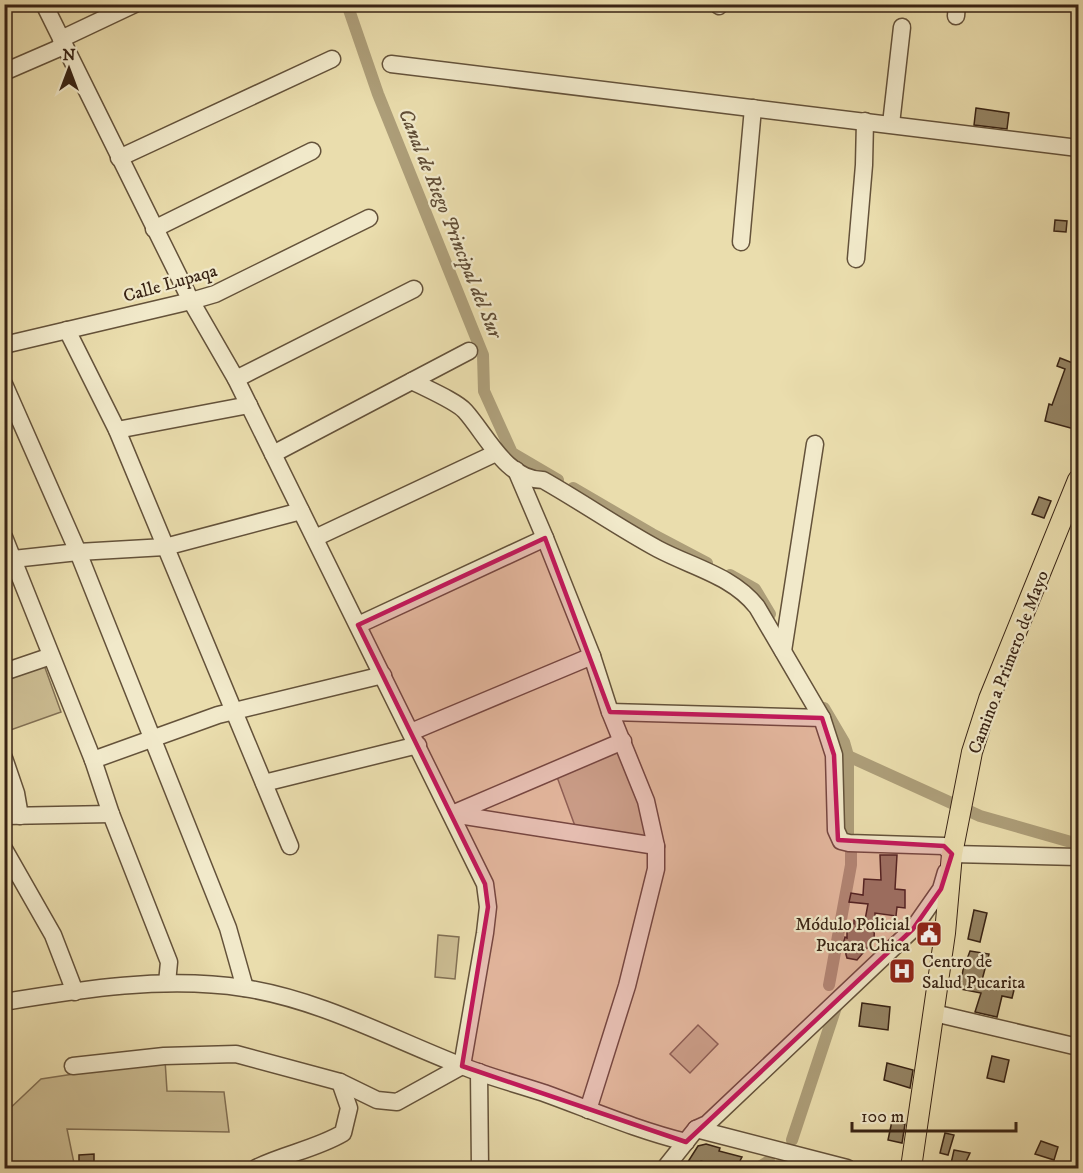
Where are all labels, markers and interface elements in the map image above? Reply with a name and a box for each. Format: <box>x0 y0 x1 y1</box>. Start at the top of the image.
north arrow <box>39 39 99 99</box>
text: N <box>62 45 76 65</box>
water label: Canal de Riego Principal del Sur <box>392 105 508 344</box>
street label: Calle Lupaqa <box>121 260 220 308</box>
street label: Camino a Primero de Mayo <box>964 567 1054 757</box>
place label: Módulo Policial Pucara Chica <box>795 914 911 957</box>
public building icon: Módulo Policial Pucara Chica <box>914 919 944 949</box>
place label: Centro de Salud Pucarita <box>922 951 1026 994</box>
hospital icon: Centro de Salud Pucarita <box>887 956 917 986</box>
scale bar <box>852 1095 1016 1133</box>
text: 100 m <box>861 1106 904 1128</box>

